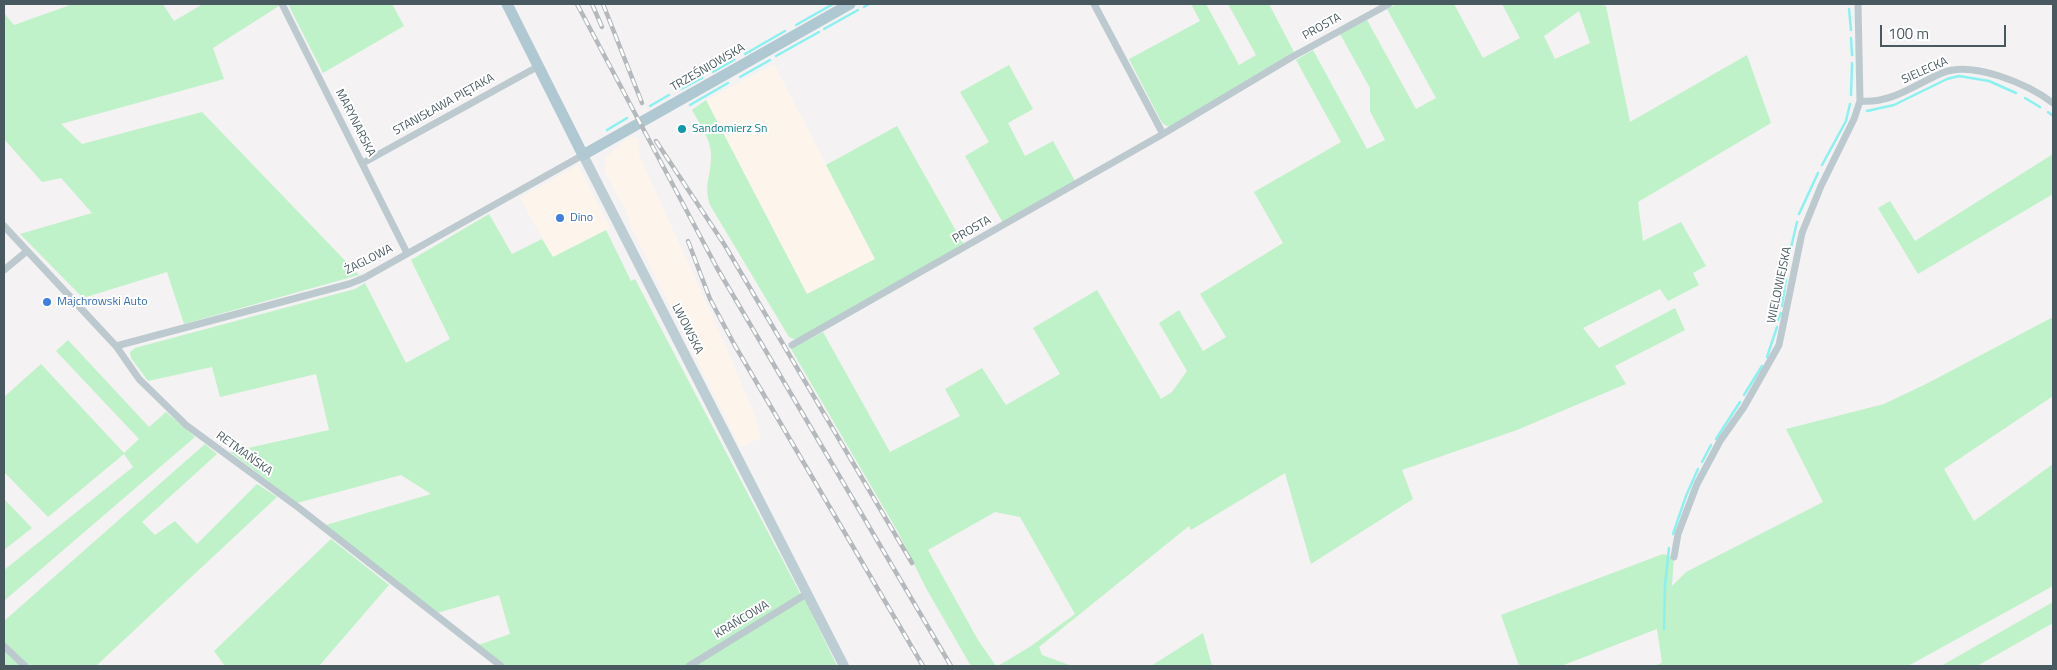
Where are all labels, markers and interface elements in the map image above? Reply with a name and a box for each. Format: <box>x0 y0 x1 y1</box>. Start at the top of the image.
street label: PROSTA <box>1300 11 1344 43</box>
scale bar <box>1882 15 2008 47</box>
text: 100 m <box>1888 22 1929 45</box>
street label: TRZEŚNIOWSKA <box>668 41 748 95</box>
street label: SIELECKA <box>1900 54 1950 88</box>
street label: STANISŁAWA PIĘTAKA <box>391 71 497 139</box>
street label: MARYNARSKA <box>332 87 378 159</box>
place label: Sandomierz Sn <box>692 122 768 136</box>
marker: Sandomierz Sn <box>676 123 688 135</box>
place label: Dino <box>570 211 593 225</box>
marker: Dino <box>554 212 566 224</box>
street label: PROSTA <box>950 213 994 247</box>
street label: ŻAGLOWA <box>343 242 395 278</box>
street label: WIELOWIEJSKA <box>1765 245 1795 325</box>
place label: Majchrowski Auto <box>57 295 147 309</box>
marker: Majchrowski Auto <box>41 296 53 308</box>
street label: LWOWSKA <box>668 301 706 357</box>
street label: RETMAŃSKA <box>213 429 275 479</box>
street label: KRAŃCOWA <box>712 598 772 642</box>

